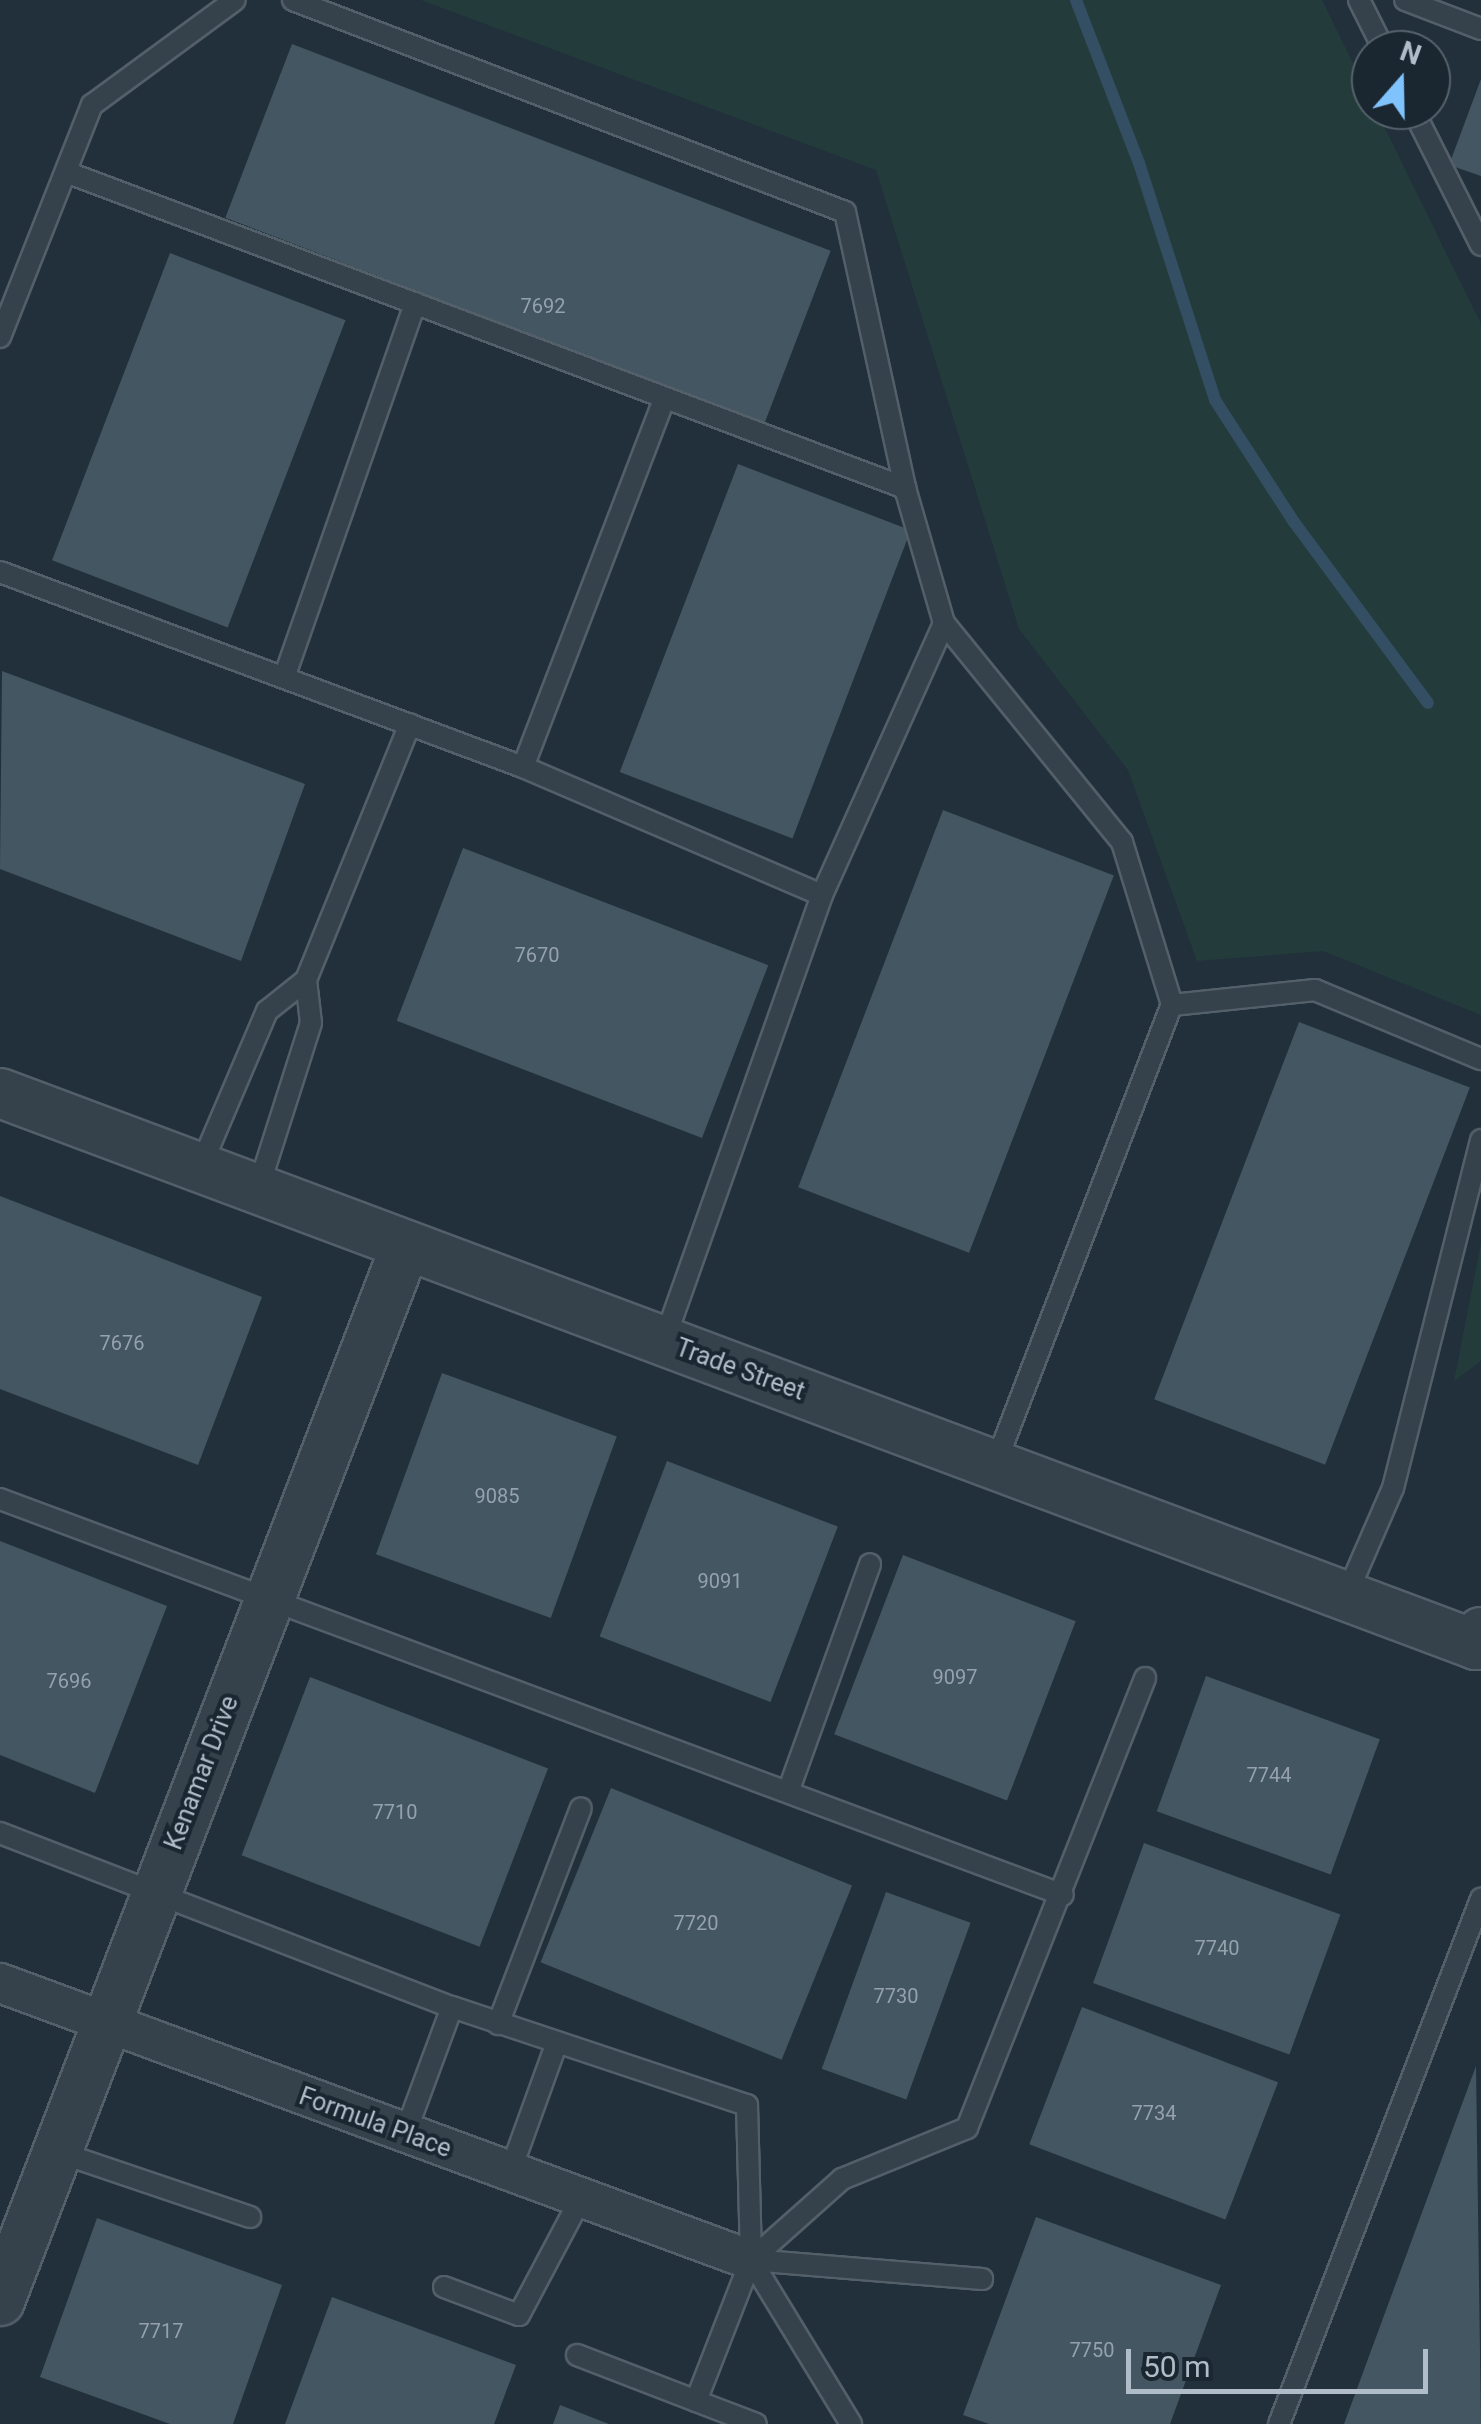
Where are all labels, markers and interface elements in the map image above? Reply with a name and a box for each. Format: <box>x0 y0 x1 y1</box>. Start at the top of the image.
north arrow <box>1351 30 1451 130</box>
text: N <box>1396 34 1426 72</box>
house number: 7692 <box>521 294 565 318</box>
house number: 7670 <box>515 943 559 967</box>
house number: 7676 <box>100 1331 144 1355</box>
street label: Trade Street <box>671 1333 809 1407</box>
house number: 9085 <box>475 1484 519 1508</box>
house number: 9091 <box>698 1569 742 1593</box>
house number: 9097 <box>933 1665 977 1689</box>
house number: 7696 <box>47 1669 91 1693</box>
street label: Kenamar Drive <box>159 1692 245 1854</box>
house number: 7744 <box>1247 1763 1291 1787</box>
house number: 7710 <box>373 1800 417 1824</box>
house number: 7720 <box>674 1911 718 1935</box>
house number: 7740 <box>1195 1936 1239 1960</box>
house number: 7730 <box>874 1984 918 2008</box>
street label: Formula Place <box>295 2082 455 2164</box>
house number: 7734 <box>1132 2101 1176 2125</box>
house number: 7717 <box>139 2319 183 2343</box>
scale bar <box>1131 2329 1434 2391</box>
house number: 7750 <box>1070 2338 1114 2362</box>
text: 50 m <box>1143 2349 1210 2384</box>

